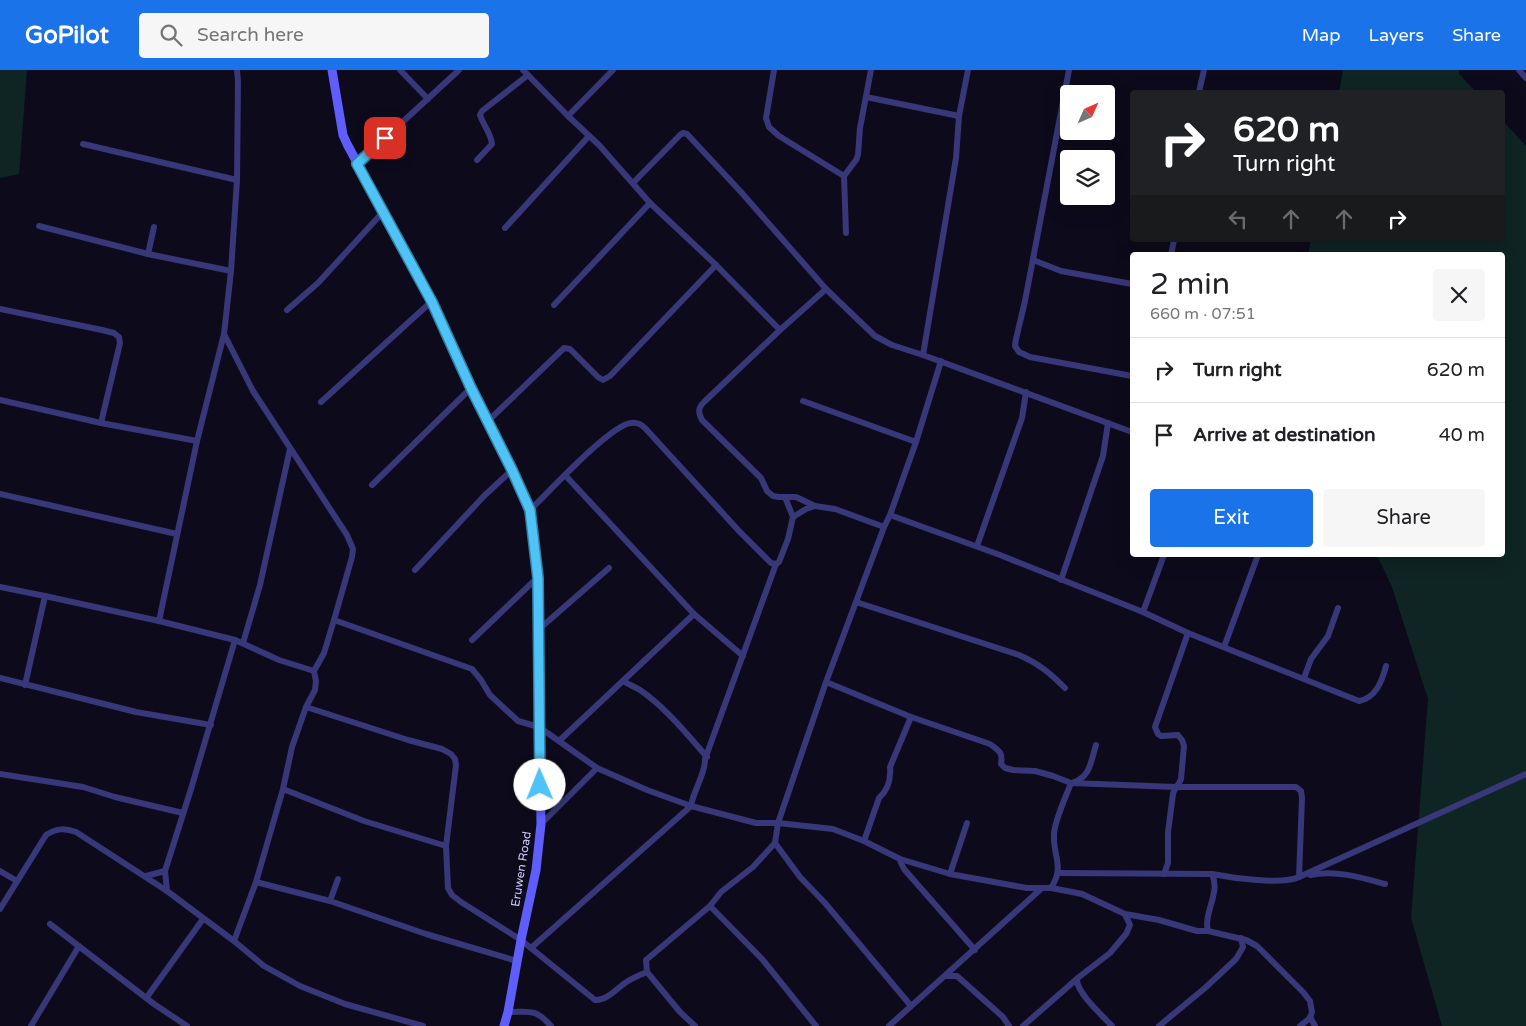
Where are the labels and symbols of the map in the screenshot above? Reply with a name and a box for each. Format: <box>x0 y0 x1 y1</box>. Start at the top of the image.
north arrow <box>1060 85 1115 140</box>
pin <box>364 117 406 159</box>
position arrow <box>513 758 565 810</box>
street label: Eruwen Road <box>508 830 534 908</box>

